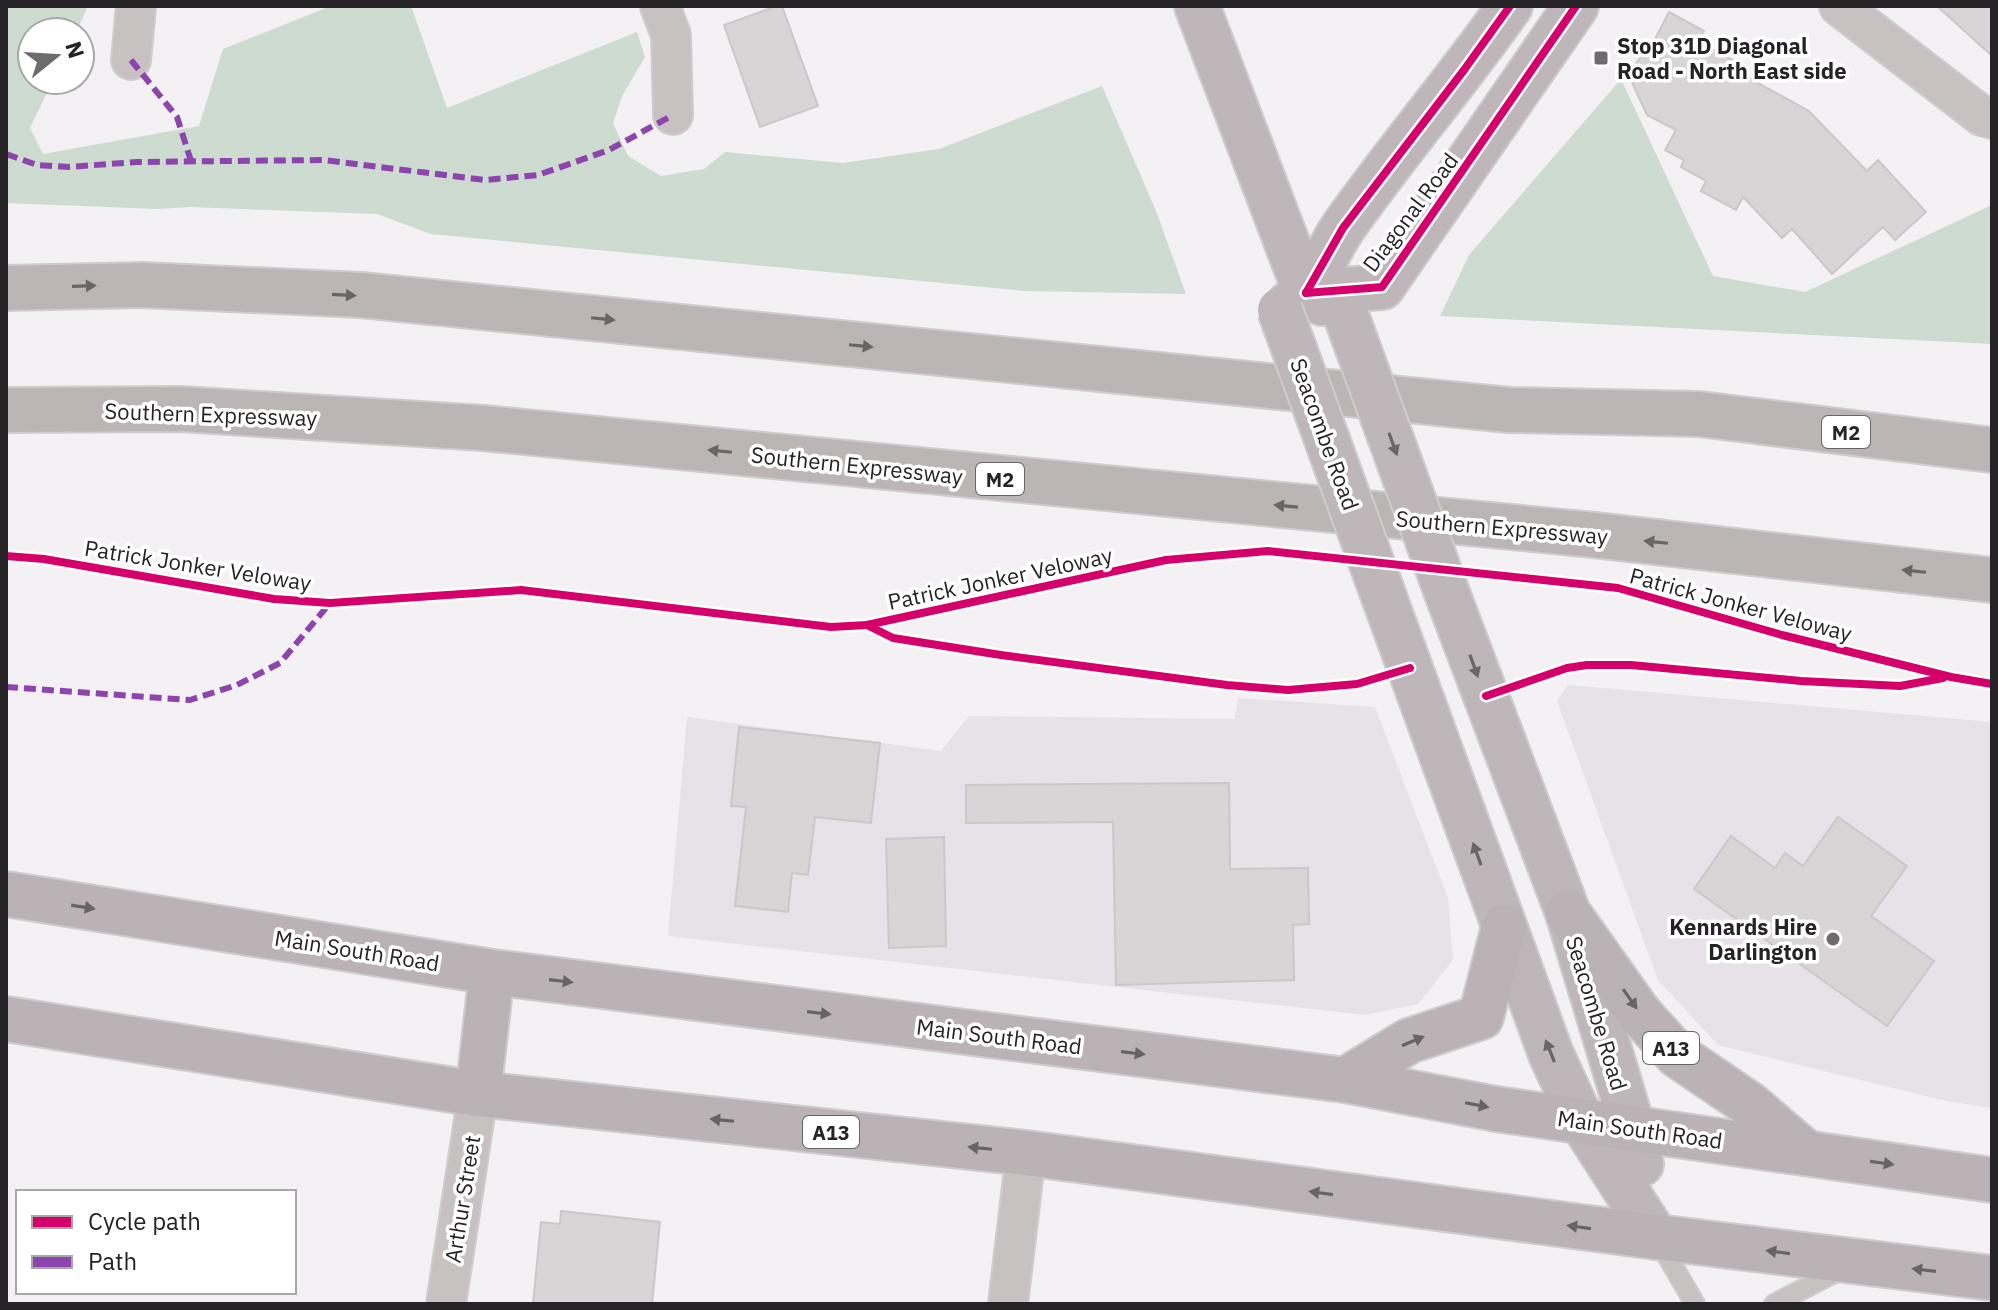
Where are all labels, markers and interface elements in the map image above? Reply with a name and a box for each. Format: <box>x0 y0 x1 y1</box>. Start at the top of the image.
north arrow <box>16 16 96 96</box>
place label: Stop 31D Diagonal Road - North East side <box>1617 31 1847 85</box>
text: N <box>59 38 92 62</box>
marker: Stop 31D Diagonal Road - North East side <box>1592 49 1610 67</box>
street label: Diagonal Road <box>1356 147 1464 277</box>
one-way arrow <box>72 280 97 293</box>
one-way arrow <box>332 288 357 301</box>
one-way arrow <box>590 313 615 326</box>
one-way arrow <box>849 339 874 352</box>
street label: Seacombe Road <box>1284 354 1366 514</box>
street label: Southern Expressway <box>104 396 318 432</box>
road number: M2 <box>1822 416 1870 448</box>
one-way arrow <box>1387 432 1400 456</box>
street label: Southern Expressway <box>750 439 964 491</box>
one-way arrow <box>708 445 733 458</box>
road number: M2 <box>976 463 1024 495</box>
one-way arrow <box>1273 500 1298 513</box>
street label: Southern Expressway <box>1395 503 1609 551</box>
street label: Patrick Jonker Veloway <box>83 533 313 597</box>
one-way arrow <box>1643 536 1668 549</box>
street label: Patrick Jonker Veloway <box>885 540 1115 616</box>
street label: Patrick Jonker Veloway <box>1627 560 1855 648</box>
one-way arrow <box>1902 564 1927 577</box>
one-way arrow <box>1468 654 1481 678</box>
one-way arrow <box>1470 842 1483 866</box>
one-way arrow <box>71 901 96 913</box>
place label: Kennards Hire Darlington <box>1669 912 1817 966</box>
street label: Main South Road <box>273 923 441 977</box>
marker: Kennards Hire Darlington <box>1824 930 1842 948</box>
street label: Seacombe Road <box>1560 932 1634 1094</box>
one-way arrow <box>549 974 574 987</box>
one-way arrow <box>1622 989 1637 1010</box>
one-way arrow <box>807 1007 832 1020</box>
street label: Main South Road <box>915 1011 1083 1061</box>
road number: A13 <box>1643 1032 1699 1064</box>
one-way arrow <box>1401 1034 1425 1047</box>
one-way arrow <box>1544 1039 1557 1063</box>
one-way arrow <box>1121 1047 1146 1060</box>
one-way arrow <box>1465 1099 1490 1112</box>
street label: Main South Road <box>1556 1103 1724 1155</box>
one-way arrow <box>709 1114 734 1127</box>
road number: A13 <box>803 1116 859 1148</box>
street label: Arthur Street <box>438 1133 486 1265</box>
one-way arrow <box>967 1142 992 1155</box>
one-way arrow <box>1870 1157 1895 1170</box>
one-way arrow <box>1308 1186 1333 1199</box>
legend <box>16 1190 296 1294</box>
text: Cycle path <box>88 1205 201 1237</box>
one-way arrow <box>1566 1220 1591 1233</box>
text: Path <box>88 1245 137 1277</box>
one-way arrow <box>1765 1245 1790 1258</box>
one-way arrow <box>1911 1264 1936 1277</box>

